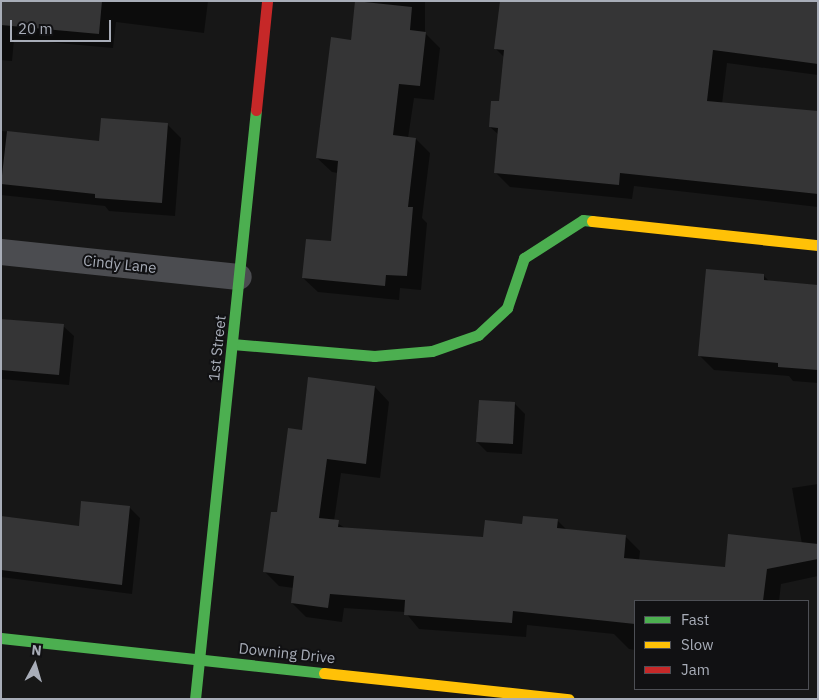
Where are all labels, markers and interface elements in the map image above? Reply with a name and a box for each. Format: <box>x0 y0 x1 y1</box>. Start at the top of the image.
scale bar <box>12 10 114 42</box>
text: 20 m <box>18 19 53 38</box>
street label: Cindy Lane <box>82 251 158 277</box>
street label: 1st Street <box>205 314 229 382</box>
legend <box>634 600 809 690</box>
text: Fast <box>681 610 709 629</box>
text: Slow <box>681 635 714 654</box>
street label: Downing Drive <box>238 639 336 667</box>
north arrow <box>10 640 60 690</box>
text: N <box>31 641 43 660</box>
text: Jam <box>681 660 710 679</box>

